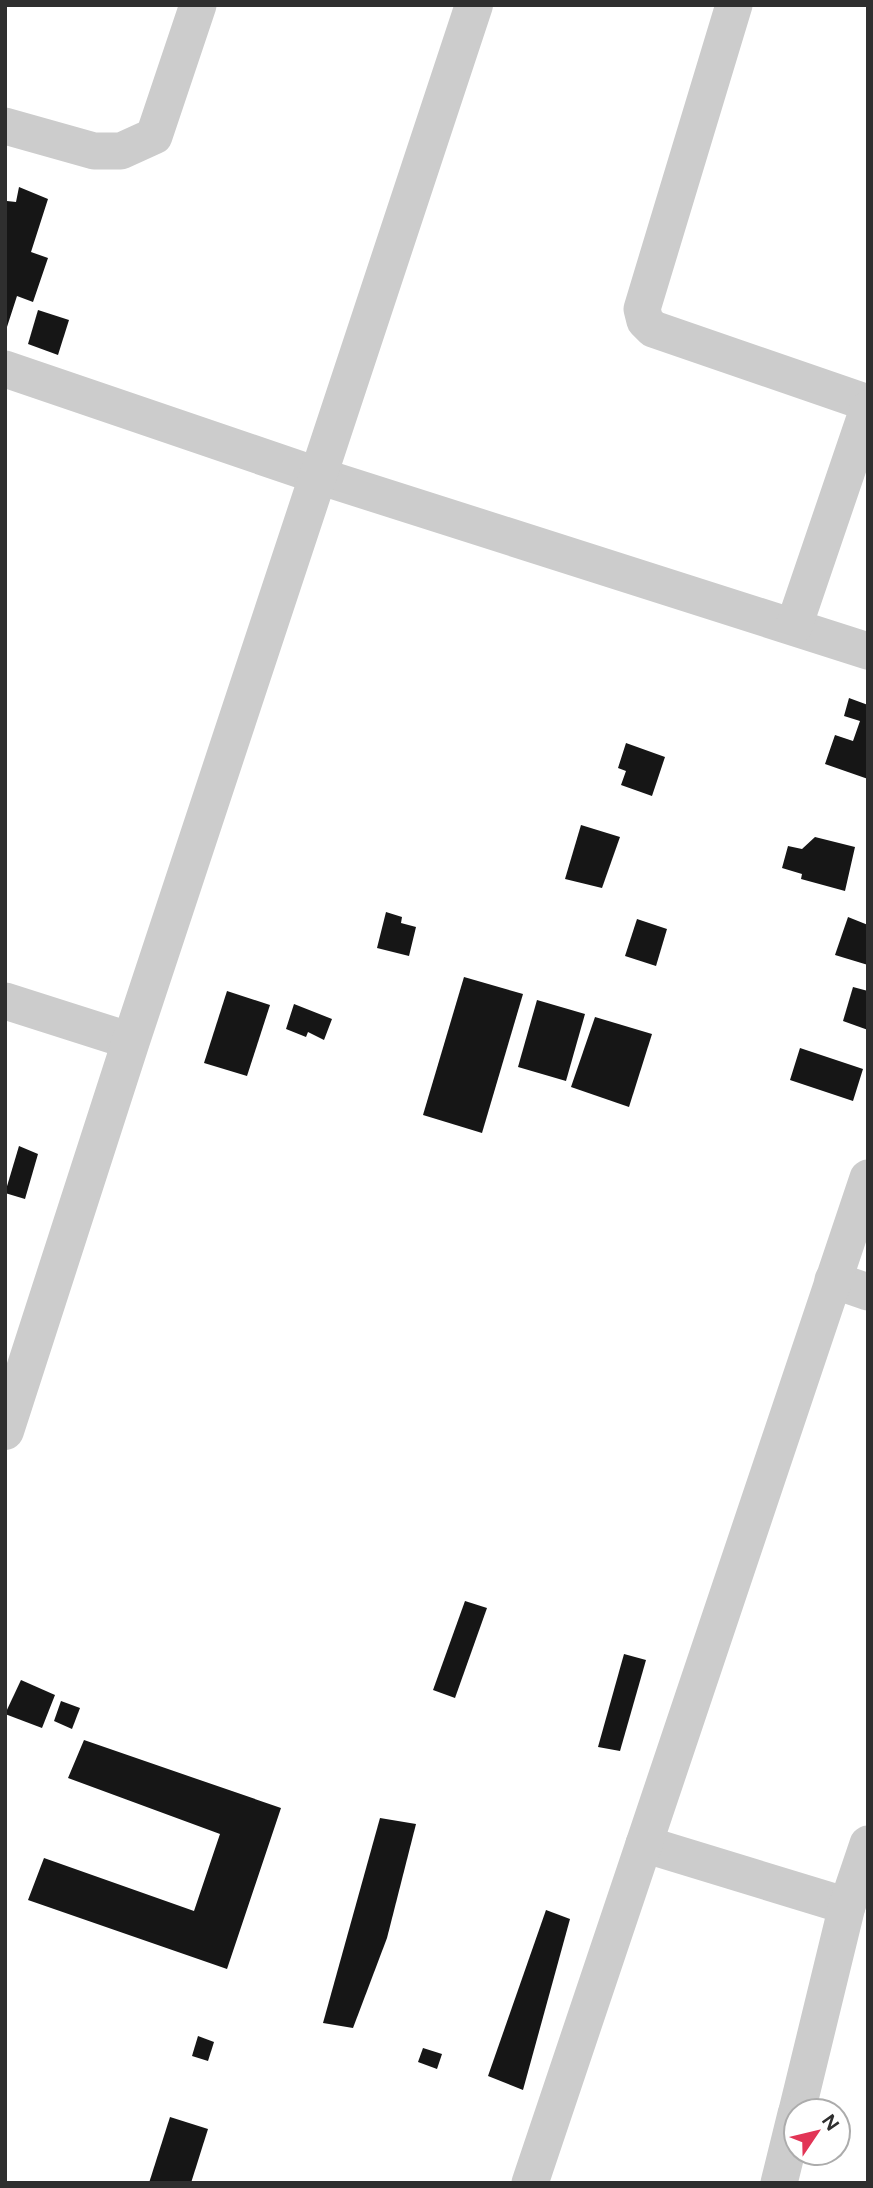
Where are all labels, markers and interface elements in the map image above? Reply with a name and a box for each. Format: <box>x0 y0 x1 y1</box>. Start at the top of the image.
north arrow <box>782 2097 852 2167</box>
text: N <box>817 2110 844 2135</box>

